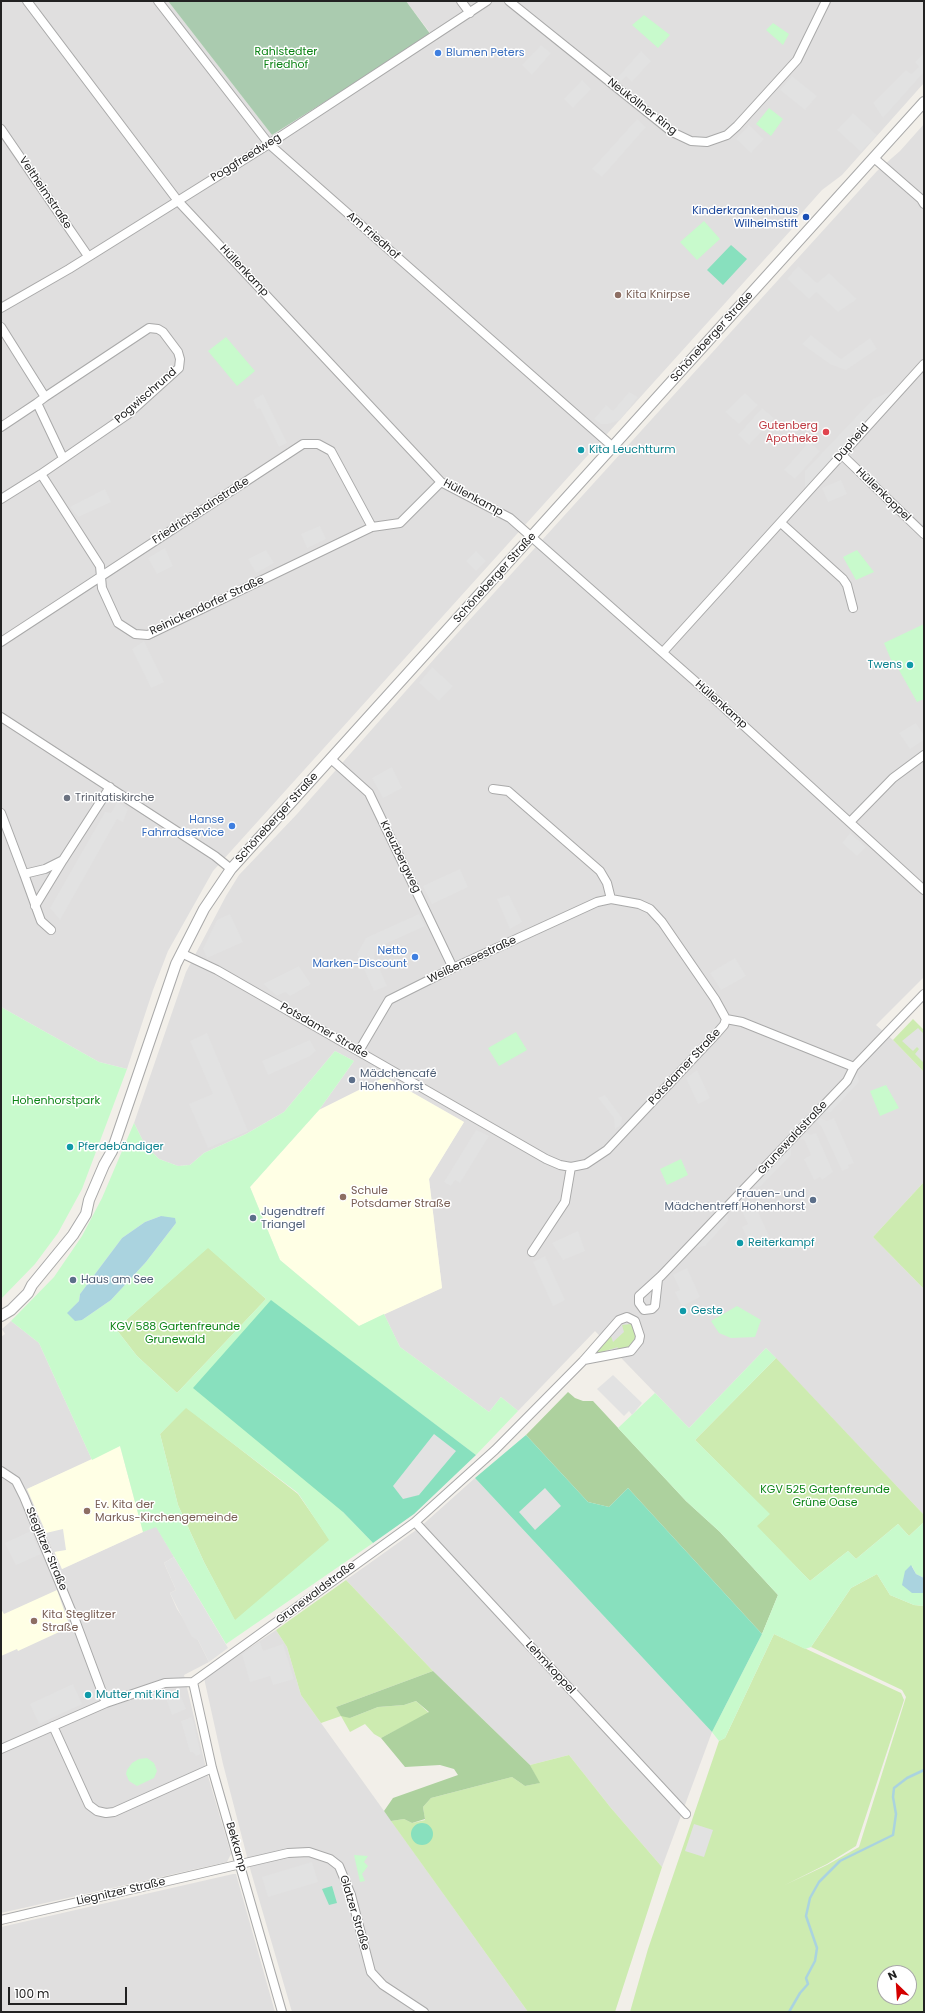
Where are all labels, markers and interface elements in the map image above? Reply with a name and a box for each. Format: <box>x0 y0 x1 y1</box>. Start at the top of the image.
park label: Rahlstedter Friedhof <box>255 45 317 71</box>
place label: Blumen Peters <box>446 46 524 60</box>
marker: Blumen Peters <box>433 48 443 58</box>
street label: Neuköllner Ring <box>605 76 679 138</box>
street label: Poggfreedweg <box>208 131 284 185</box>
street label: Veltheimstraße <box>16 154 74 232</box>
place label: Kinderkrankenhaus Wilhelmstift <box>692 204 798 230</box>
street label: Am Friedhof <box>344 209 402 263</box>
marker: Kinderkrankenhaus Wilhelmstift <box>801 212 811 222</box>
street label: Hüllenkamp <box>217 242 271 300</box>
place label: Kita Knirpse <box>626 288 690 302</box>
street label: Schöneberger Straße <box>668 289 756 385</box>
marker: Kita Knirpse <box>613 290 623 300</box>
street label: Pogwischrund <box>112 366 180 426</box>
place label: Gutenberg Apotheke <box>759 419 818 445</box>
street label: Düpheid <box>832 421 872 465</box>
marker: Gutenberg Apotheke <box>821 427 831 437</box>
place label: Kita Leuchtturm <box>589 443 675 457</box>
marker: Kita Leuchtturm <box>576 445 586 455</box>
street label: Hüllenkoppel <box>853 466 913 524</box>
street label: Friedrichshainstraße <box>150 475 252 547</box>
street label: Hüllenkamp <box>441 477 505 519</box>
street label: Schöneberger Straße <box>451 530 539 626</box>
street label: Reinickendorfer Straße <box>148 574 266 638</box>
place label: Twens <box>867 658 902 672</box>
marker: Twens <box>905 660 915 670</box>
street label: Hüllenkamp <box>692 678 750 732</box>
street label: Schöneberger Straße <box>233 770 321 866</box>
place label: Trinitatiskirche <box>75 791 154 805</box>
marker: Trinitatiskirche <box>62 793 72 803</box>
place label: Hanse Fahrradservice <box>142 813 224 839</box>
street label: Kreuzbergweg <box>377 819 423 895</box>
marker: Hanse Fahrradservice <box>227 821 237 831</box>
street label: Weißenseestraße <box>425 934 519 986</box>
place label: Netto Marken-Discount <box>312 944 407 970</box>
marker: Netto Marken-Discount <box>410 952 420 962</box>
street label: Potsdamer Straße <box>278 1000 370 1062</box>
street label: Potsdamer Straße <box>646 1026 724 1108</box>
place label: Mädchencafé Hohenhorst <box>360 1067 436 1093</box>
marker: Mädchencafé Hohenhorst <box>347 1075 357 1085</box>
park label: Hohenhorstpark <box>12 1094 100 1108</box>
street label: Grunewaldstraße <box>756 1098 830 1178</box>
place label: Pferdebändiger <box>78 1140 164 1154</box>
marker: Pferdebändiger <box>65 1142 75 1152</box>
place label: Schule Potsdamer Straße <box>351 1184 451 1210</box>
place label: Frauen- und Mädchentreff Hohenhorst <box>664 1187 805 1213</box>
marker: Schule Potsdamer Straße <box>338 1192 348 1202</box>
marker: Frauen- und Mädchentreff Hohenhorst <box>808 1195 818 1205</box>
place label: Jugendtreff Triangel <box>261 1205 325 1231</box>
marker: Jugendtreff Triangel <box>248 1213 258 1223</box>
place label: Reiterkampf <box>748 1236 815 1250</box>
marker: Reiterkampf <box>735 1238 745 1248</box>
place label: Haus am See <box>81 1273 154 1287</box>
marker: Haus am See <box>68 1275 78 1285</box>
place label: Geste <box>691 1304 723 1318</box>
marker: Geste <box>678 1306 688 1316</box>
park label: KGV 588 Gartenfreunde Grunewald <box>110 1320 240 1346</box>
park label: KGV 525 Gartenfreunde Grüne Oase <box>760 1483 890 1509</box>
place label: Ev. Kita der Markus-Kirchengemeinde <box>95 1498 238 1524</box>
street label: Steglitzer Straße <box>22 1505 70 1593</box>
marker: Ev. Kita der Markus-Kirchengemeinde <box>82 1506 92 1516</box>
street label: Grunewaldstraße <box>274 1559 358 1627</box>
place label: Kita Steglitzer Straße <box>42 1608 116 1634</box>
marker: Kita Steglitzer Straße <box>29 1616 39 1626</box>
street label: Lehmkoppel <box>522 1639 578 1697</box>
place label: Mutter mit Kind <box>96 1688 179 1702</box>
marker: Mutter mit Kind <box>83 1690 93 1700</box>
street label: Bekkamp <box>223 1821 249 1873</box>
street label: Glatzer Straße <box>336 1874 372 1952</box>
street label: Liegnitzer Straße <box>75 1875 167 1909</box>
north arrow <box>877 1965 917 2005</box>
text: N <box>885 1966 899 1984</box>
scale bar <box>10 1979 129 2005</box>
text: 100 m <box>15 1985 49 2002</box>

